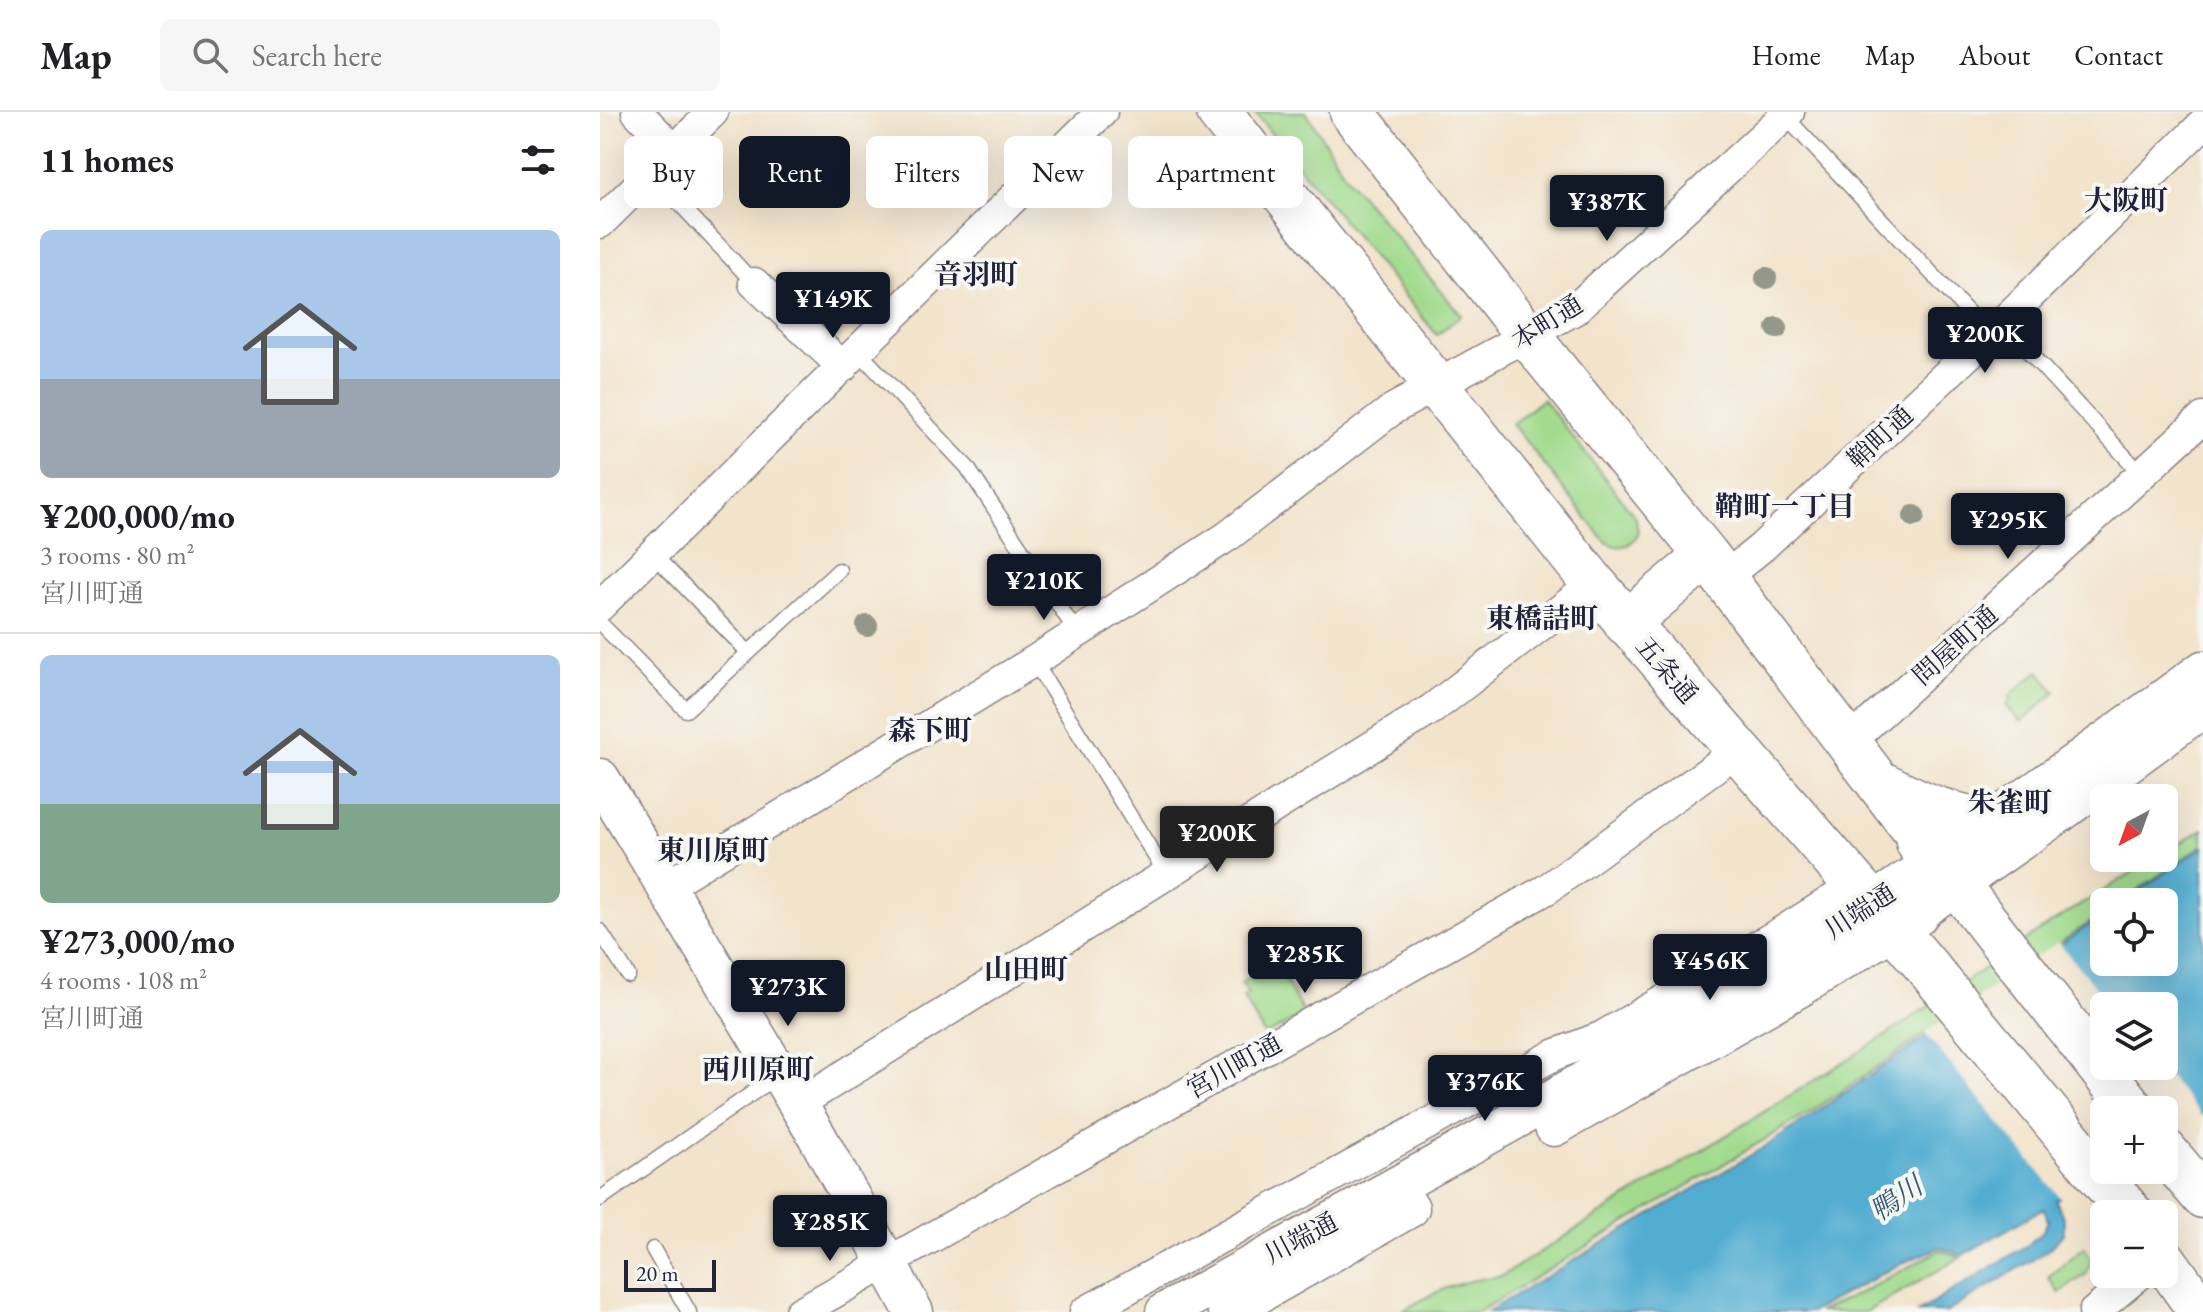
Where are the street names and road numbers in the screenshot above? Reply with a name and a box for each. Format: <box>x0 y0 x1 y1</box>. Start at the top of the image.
street label: 本町通 <box>1505 287 1589 357</box>
street label: 鞘町通 <box>1840 398 1920 476</box>
street label: 問屋町通 <box>1905 598 2005 692</box>
street label: 五条通 <box>1629 629 1705 711</box>
street label: 川端通 <box>1818 875 1902 947</box>
street label: 宮川町通 <box>1180 1026 1288 1106</box>
street label: 川端通 <box>1259 1205 1343 1271</box>

